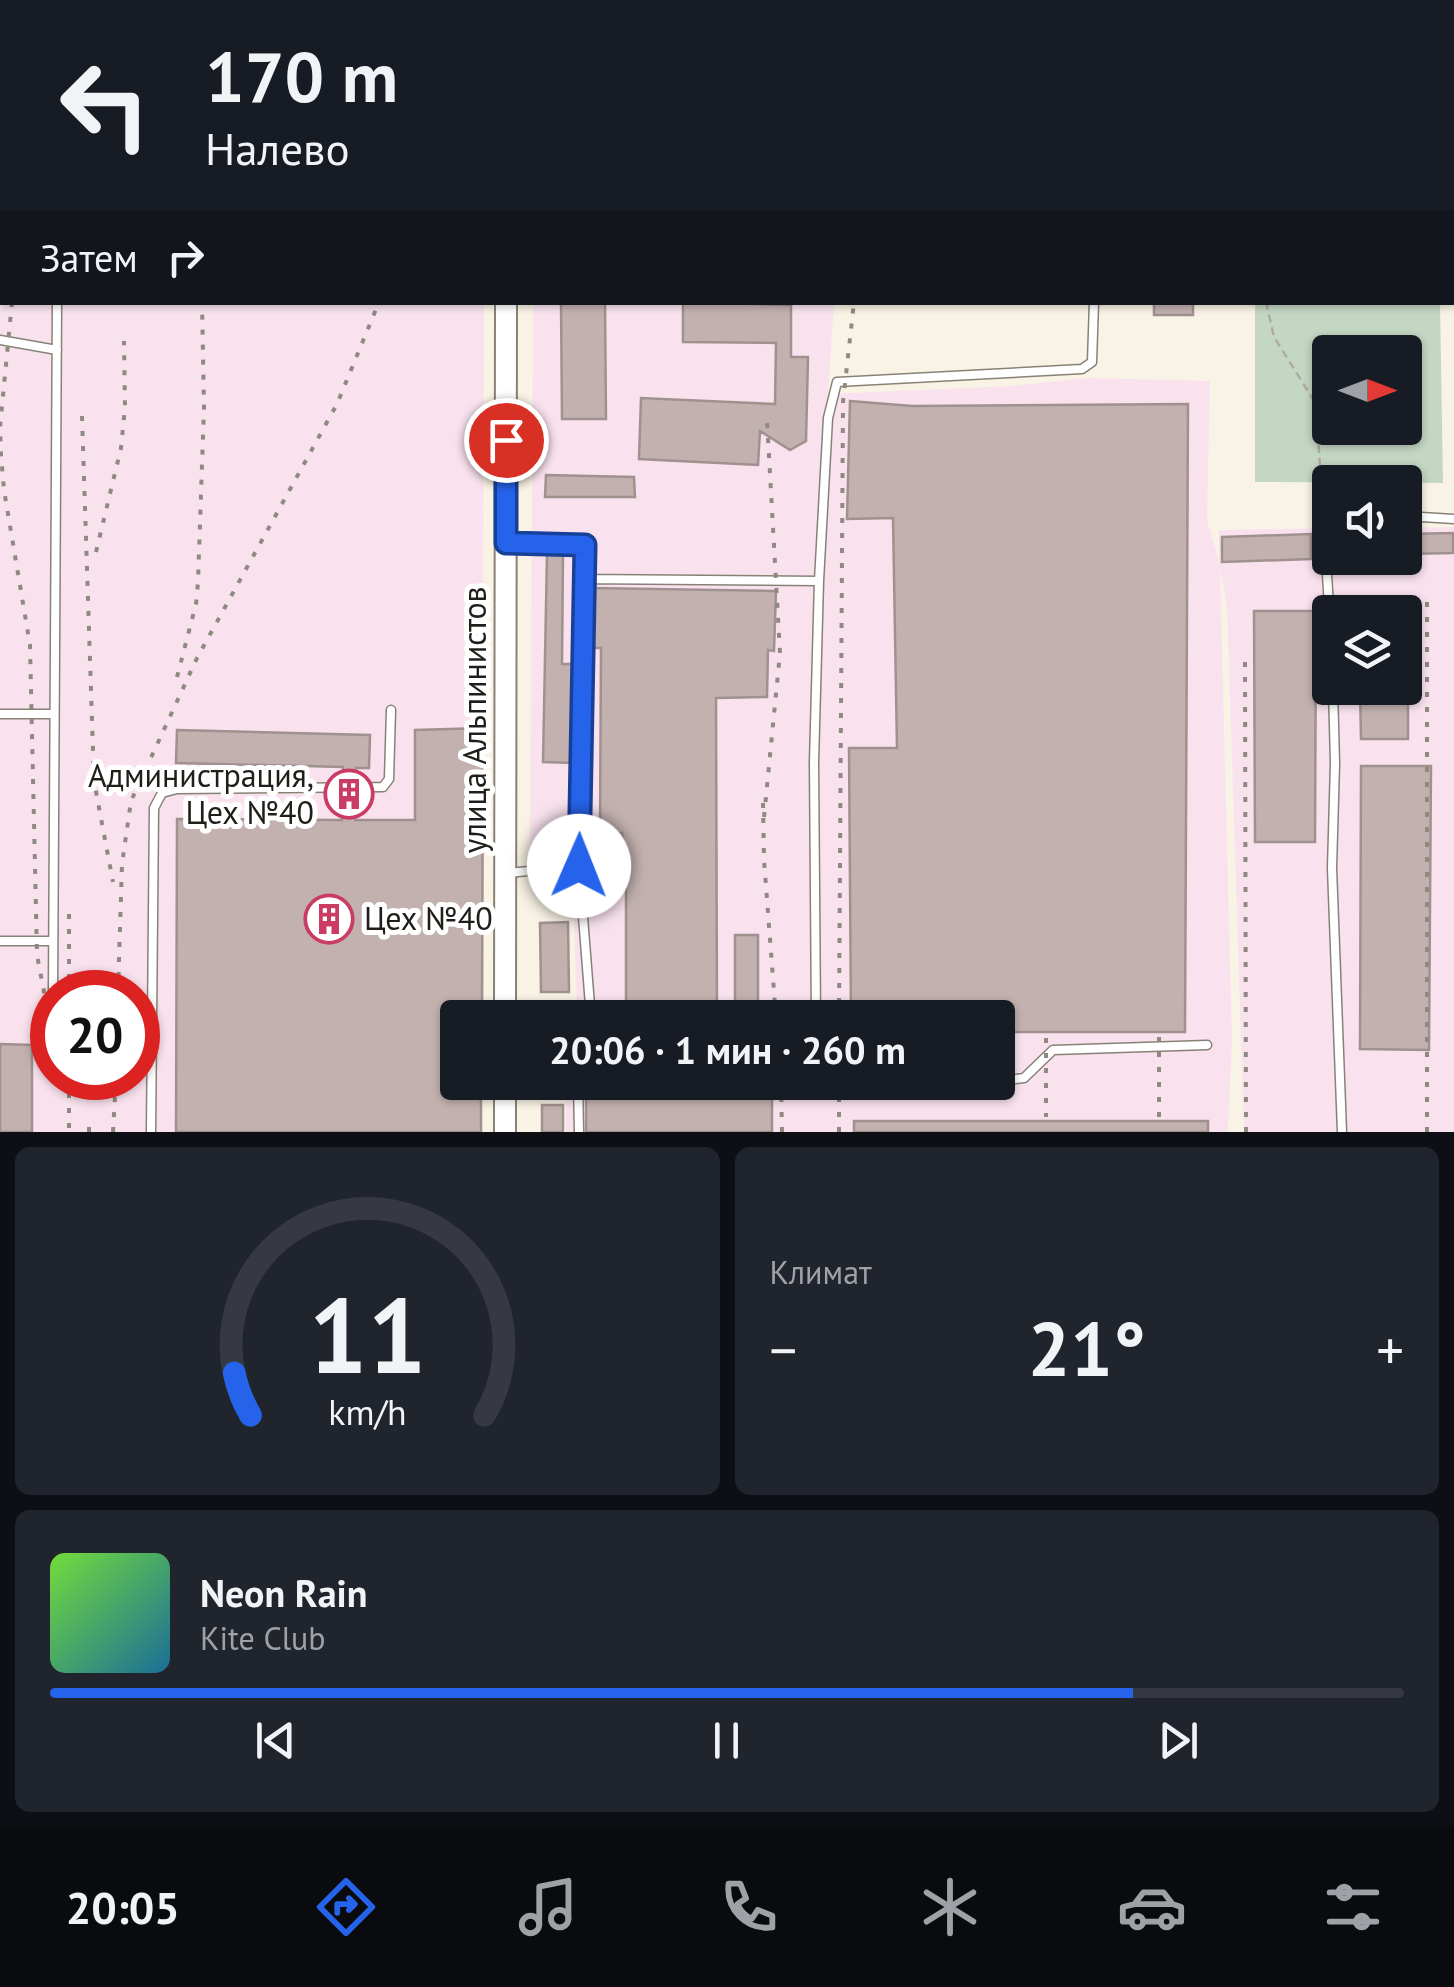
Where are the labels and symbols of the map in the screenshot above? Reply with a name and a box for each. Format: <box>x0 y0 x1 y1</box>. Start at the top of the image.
north arrow <box>1312 335 1422 445</box>
pin <box>464 398 549 483</box>
street label: улица Альпинистов <box>453 586 495 854</box>
place label: Администрация, Цех №40 <box>88 754 314 833</box>
building icon: Администрация, Цех №40 <box>323 768 375 820</box>
position arrow <box>527 814 631 918</box>
building icon: Цех №40 <box>303 893 355 945</box>
place label: Цех №40 <box>364 897 493 939</box>
speed limit sign: 20 <box>30 970 160 1100</box>

